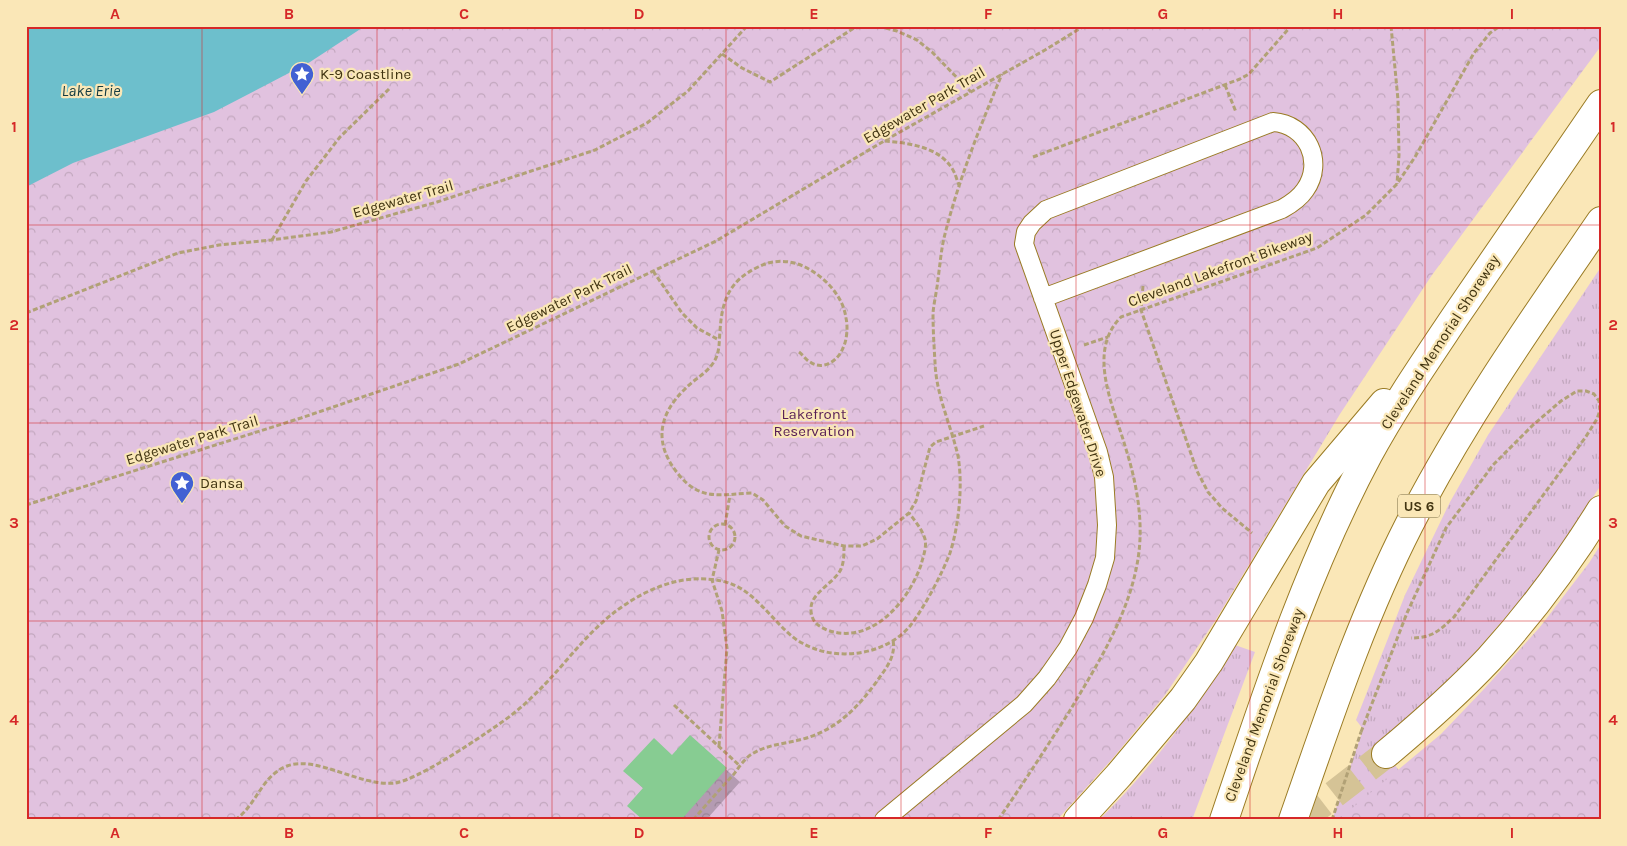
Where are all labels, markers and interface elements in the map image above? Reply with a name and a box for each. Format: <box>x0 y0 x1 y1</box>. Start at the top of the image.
text: A <box>110 4 120 23</box>
text: B <box>284 4 294 23</box>
text: C <box>459 4 469 23</box>
text: D <box>634 4 645 23</box>
text: E <box>809 4 819 23</box>
text: F <box>984 4 993 23</box>
text: G <box>1158 4 1168 23</box>
text: H <box>1332 4 1344 23</box>
text: I <box>1510 4 1514 23</box>
place icon: K-9 Coastline <box>289 61 315 95</box>
street label: Edgewater Park Trail <box>860 63 988 147</box>
place label: K-9 Coastline <box>320 65 411 83</box>
water label: Lake Erie <box>61 81 121 100</box>
text: 1 <box>11 117 17 136</box>
text: 1 <box>1610 117 1616 136</box>
street label: Edgewater Trail <box>351 176 455 222</box>
street label: Cleveland Lakefront Bikeway <box>1125 227 1315 311</box>
street label: Cleveland Memorial Shoreway <box>1377 251 1503 433</box>
street label: Edgewater Park Trail <box>503 260 635 336</box>
text: 2 <box>9 315 19 334</box>
text: 2 <box>1608 315 1618 334</box>
street label: Upper Edgewater Drive <box>1046 327 1110 479</box>
park label: Lakefront Reservation <box>773 405 855 440</box>
street label: Edgewater Park Trail <box>124 411 260 469</box>
place icon: Dansa <box>169 470 195 504</box>
place label: Dansa <box>200 474 243 492</box>
road number: US 6 <box>1398 494 1440 518</box>
text: 3 <box>9 513 19 532</box>
text: 3 <box>1608 513 1618 532</box>
street label: Cleveland Memorial Shoreway <box>1221 606 1307 804</box>
text: 4 <box>9 710 19 729</box>
text: 4 <box>1608 710 1618 729</box>
text: A <box>110 823 120 842</box>
text: B <box>284 823 294 842</box>
text: C <box>459 823 469 842</box>
text: D <box>634 823 645 842</box>
text: E <box>809 823 819 842</box>
text: F <box>984 823 993 842</box>
text: G <box>1158 823 1168 842</box>
text: H <box>1332 823 1344 842</box>
text: I <box>1510 823 1514 842</box>

